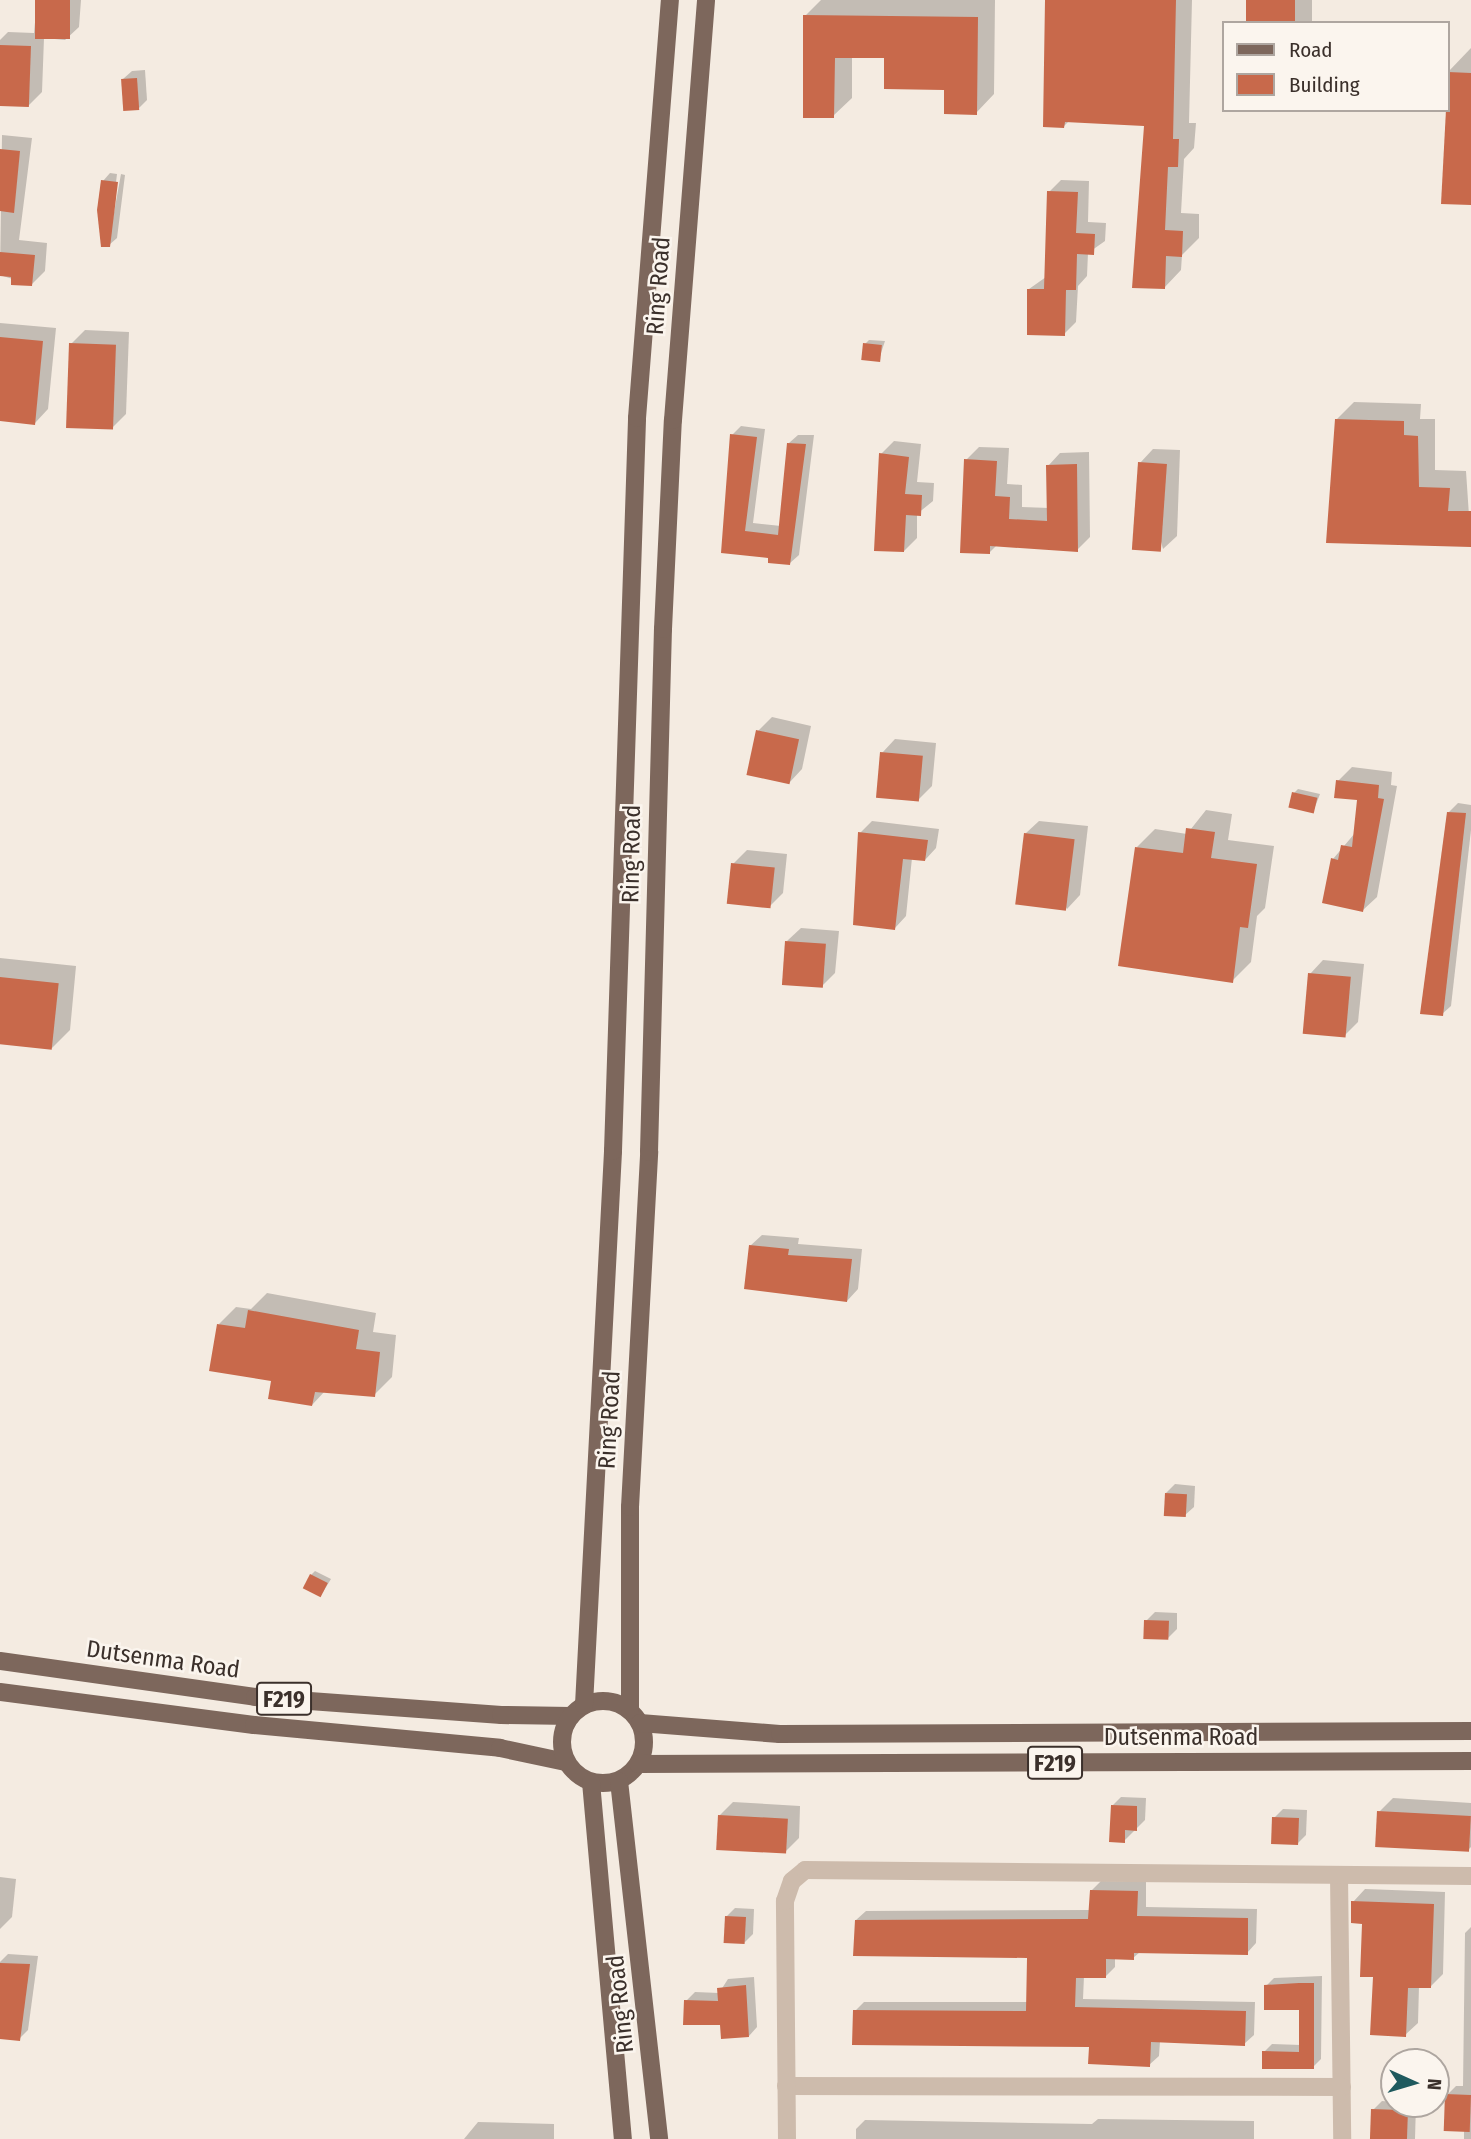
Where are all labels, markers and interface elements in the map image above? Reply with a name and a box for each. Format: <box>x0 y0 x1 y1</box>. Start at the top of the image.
legend <box>1222 21 1450 112</box>
text: Road <box>1289 37 1333 63</box>
text: Building <box>1289 72 1360 98</box>
street label: Ring Road <box>641 236 677 336</box>
street label: Ring Road <box>617 805 647 903</box>
street label: Ring Road <box>593 1370 627 1470</box>
street label: Dutsenma Road <box>84 1635 242 1685</box>
road number: F219 <box>256 1680 312 1718</box>
street label: Dutsenma Road <box>1104 1724 1258 1752</box>
road number: F219 <box>1027 1744 1083 1782</box>
street label: Ring Road <box>602 1954 640 2054</box>
north arrow <box>1380 2048 1450 2118</box>
text: N <box>1423 2078 1446 2091</box>

